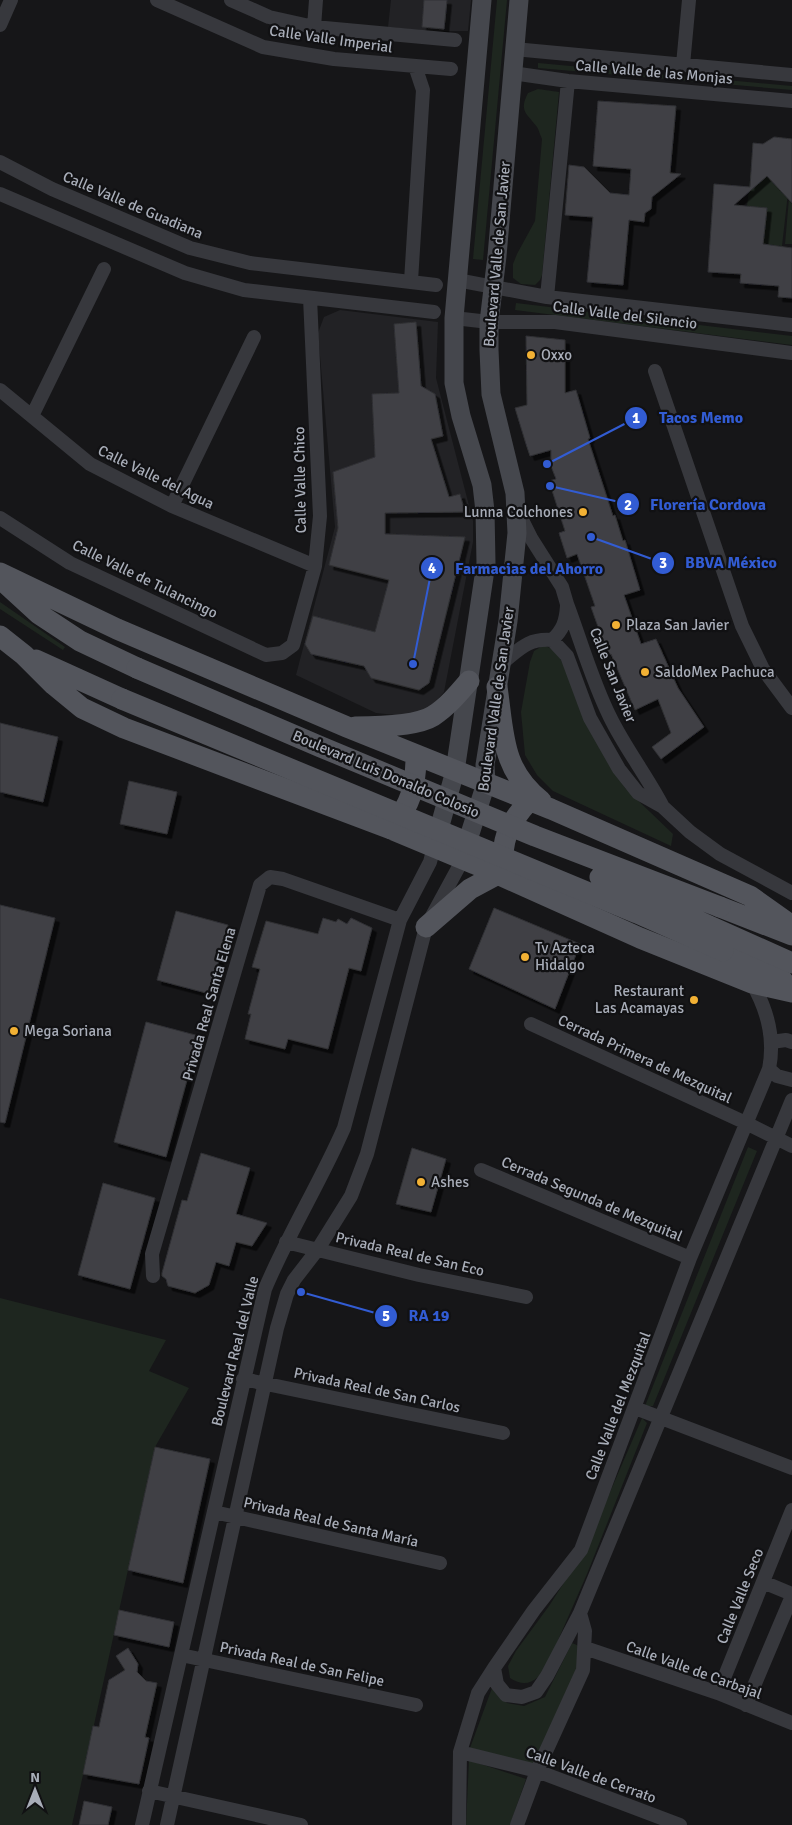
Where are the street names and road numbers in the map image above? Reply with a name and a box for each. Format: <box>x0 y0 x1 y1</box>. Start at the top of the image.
street label: Calle Valle Imperial <box>268 21 394 57</box>
street label: Calle Valle de las Monjas <box>575 56 734 88</box>
street label: Boulevard Valle de San Javier <box>480 160 514 348</box>
street label: Calle Valle de Guadiana <box>60 167 206 243</box>
street label: Calle Valle del Silencio <box>552 297 698 333</box>
street label: Calle Valle Chico <box>290 426 310 534</box>
street label: Calle Valle del Agua <box>95 441 217 513</box>
street label: Calle Valle de Tulancingo <box>69 536 221 622</box>
street label: Boulevard Valle de San Javier <box>474 605 518 792</box>
street label: Calle San Javier <box>586 625 640 726</box>
street label: Boulevard Luis Donaldo Colosio <box>290 726 482 822</box>
street label: Privada Real Santa Elena <box>178 925 240 1083</box>
street label: Cerrada Primera de Mezquital <box>555 1011 735 1107</box>
street label: Cerrada Segunda de Mezquital <box>499 1153 685 1245</box>
street label: Privada Real de San Eco <box>334 1228 486 1280</box>
street label: Boulevard Real del Valle <box>208 1274 262 1428</box>
street label: Calle Valle del Mezquital <box>581 1329 655 1483</box>
street label: Privada Real de San Carlos <box>292 1364 462 1417</box>
street label: Privada Real de Santa María <box>242 1493 420 1551</box>
street label: Calle Valle Seco <box>713 1545 767 1646</box>
street label: Calle Valle de Carbajal <box>624 1637 764 1703</box>
street label: Privada Real de San Felipe <box>218 1638 386 1690</box>
street label: Calle Valle de Cerrato <box>523 1743 659 1807</box>

